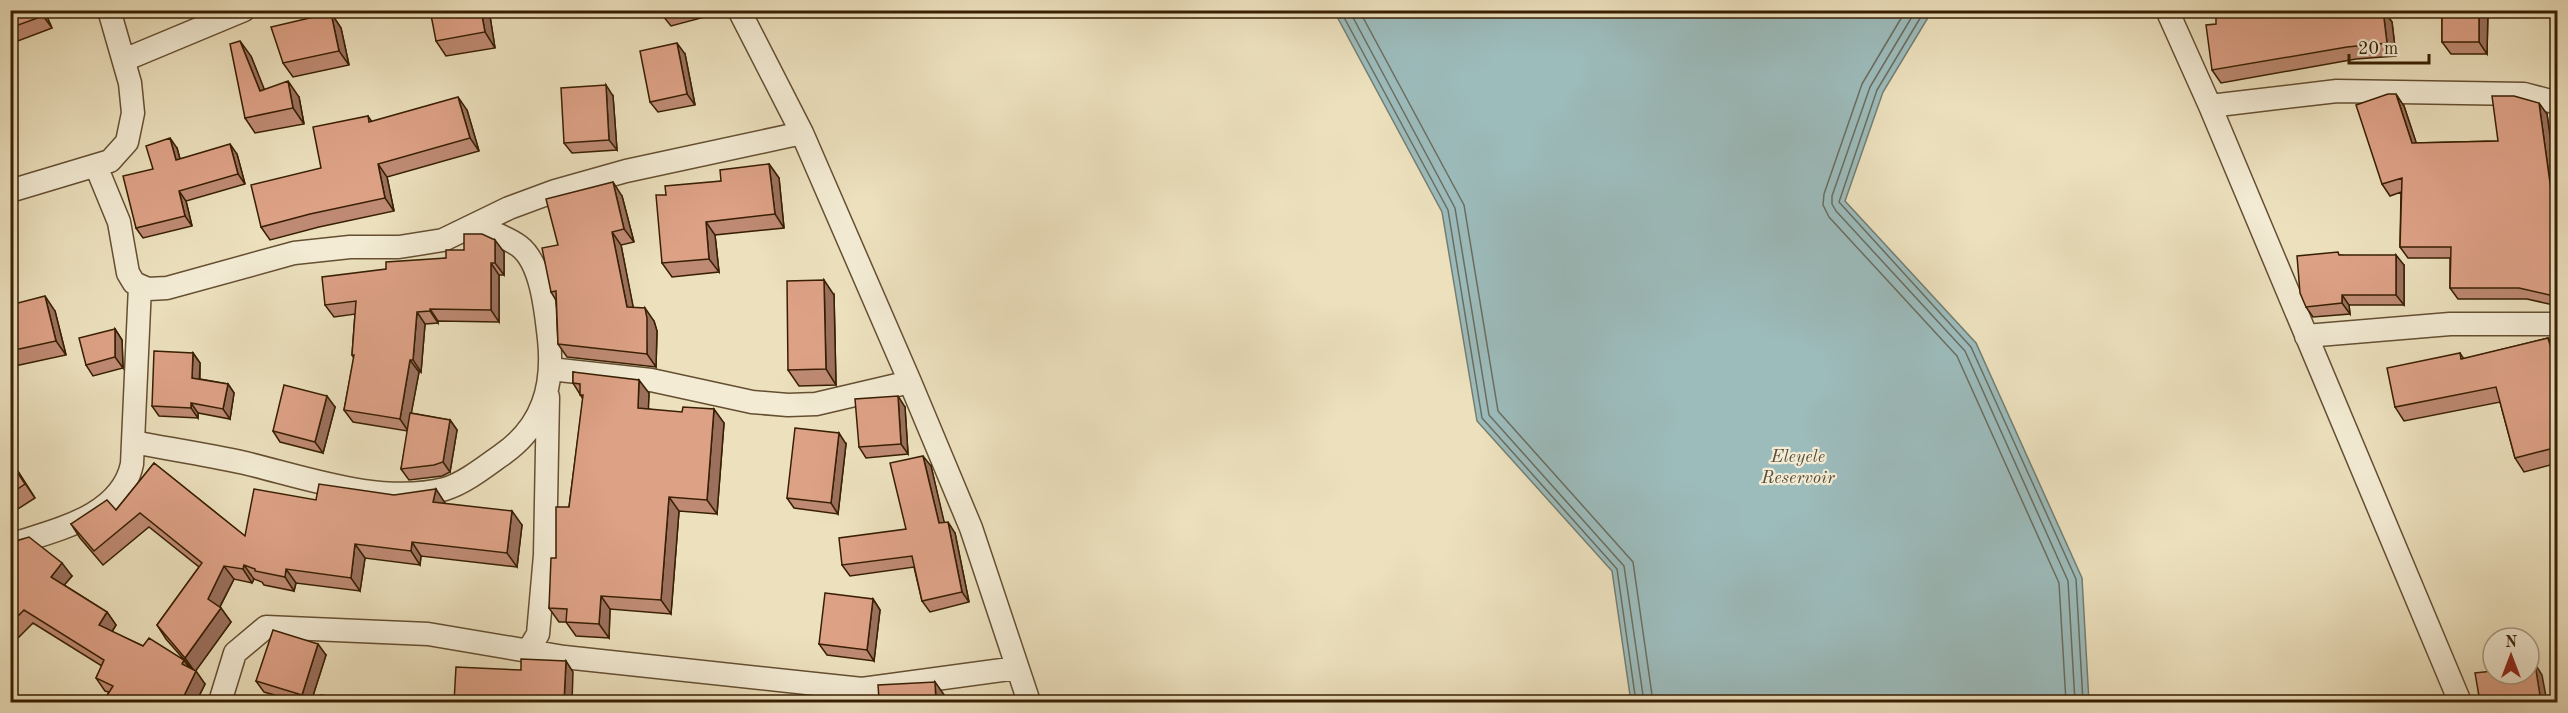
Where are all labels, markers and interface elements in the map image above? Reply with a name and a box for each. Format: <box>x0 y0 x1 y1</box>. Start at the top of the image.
scale bar <box>2349 27 2428 65</box>
text: 20 m <box>2358 40 2398 58</box>
water label: Eleyele Reservoir <box>1760 448 1836 487</box>
north arrow <box>2481 626 2541 686</box>
text: N <box>2505 635 2518 651</box>

